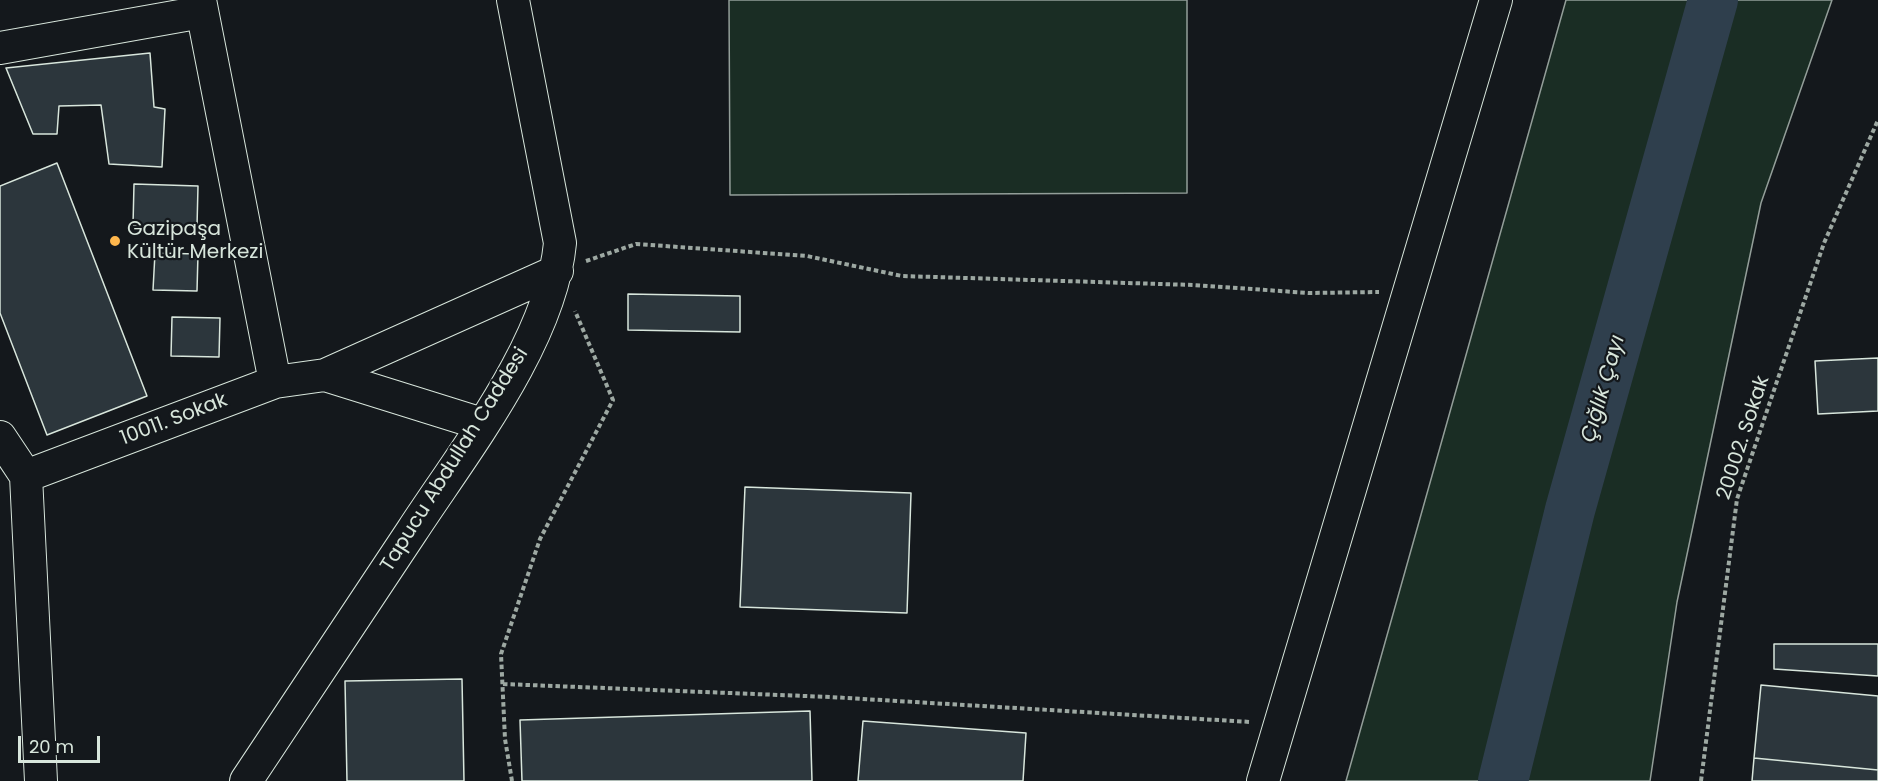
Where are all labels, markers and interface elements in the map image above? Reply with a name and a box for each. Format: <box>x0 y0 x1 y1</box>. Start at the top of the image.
place label: Gazipaşa Kültür Merkezi <box>127 218 263 265</box>
marker: Gazipaşa Kültür Merkezi <box>108 234 122 248</box>
water label: Çığlık Çayı <box>1577 332 1631 446</box>
street label: Tapucu Abdullah Caddesi <box>376 344 534 576</box>
street label: 20002. Sokak <box>1713 373 1775 503</box>
street label: 10011. Sokak <box>117 389 231 451</box>
scale bar <box>21 724 104 762</box>
text: 20 m <box>29 734 74 759</box>

